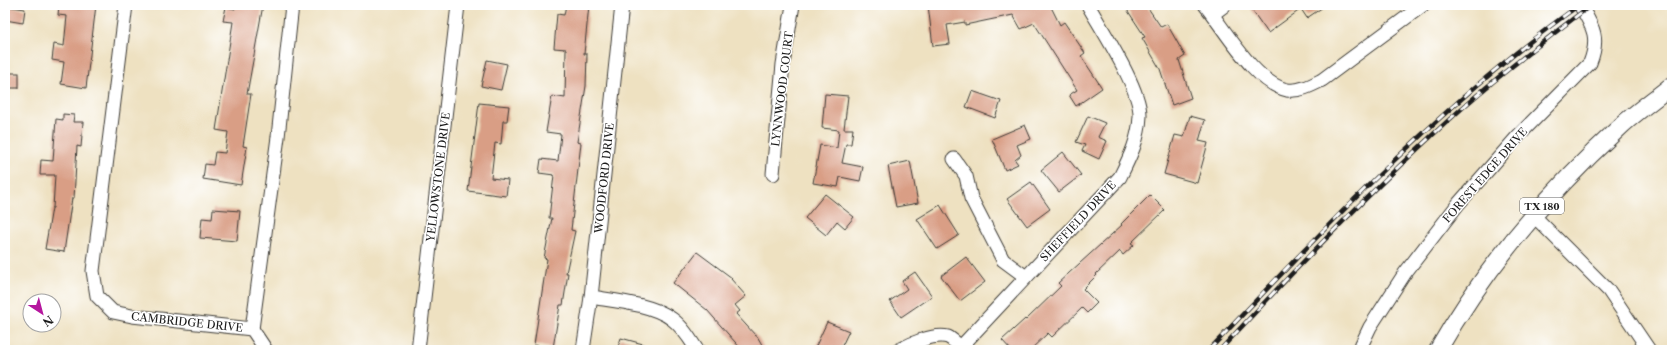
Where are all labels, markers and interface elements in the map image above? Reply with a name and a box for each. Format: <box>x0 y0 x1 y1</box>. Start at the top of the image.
street label: LYNNWOOD COURT <box>768 30 796 147</box>
street label: YELLOWSTONE DRIVE <box>423 111 453 244</box>
street label: WOODFORD DRIVE <box>591 122 617 235</box>
street label: FOREST EDGE DRIVE <box>1440 124 1530 225</box>
street label: SHEFFIELD DRIVE <box>1037 177 1119 264</box>
road number: TX 180 <box>1520 198 1564 214</box>
north arrow <box>22 293 62 333</box>
street label: CAMBRIDGE DRIVE <box>130 309 244 335</box>
text: N <box>40 313 56 330</box>

